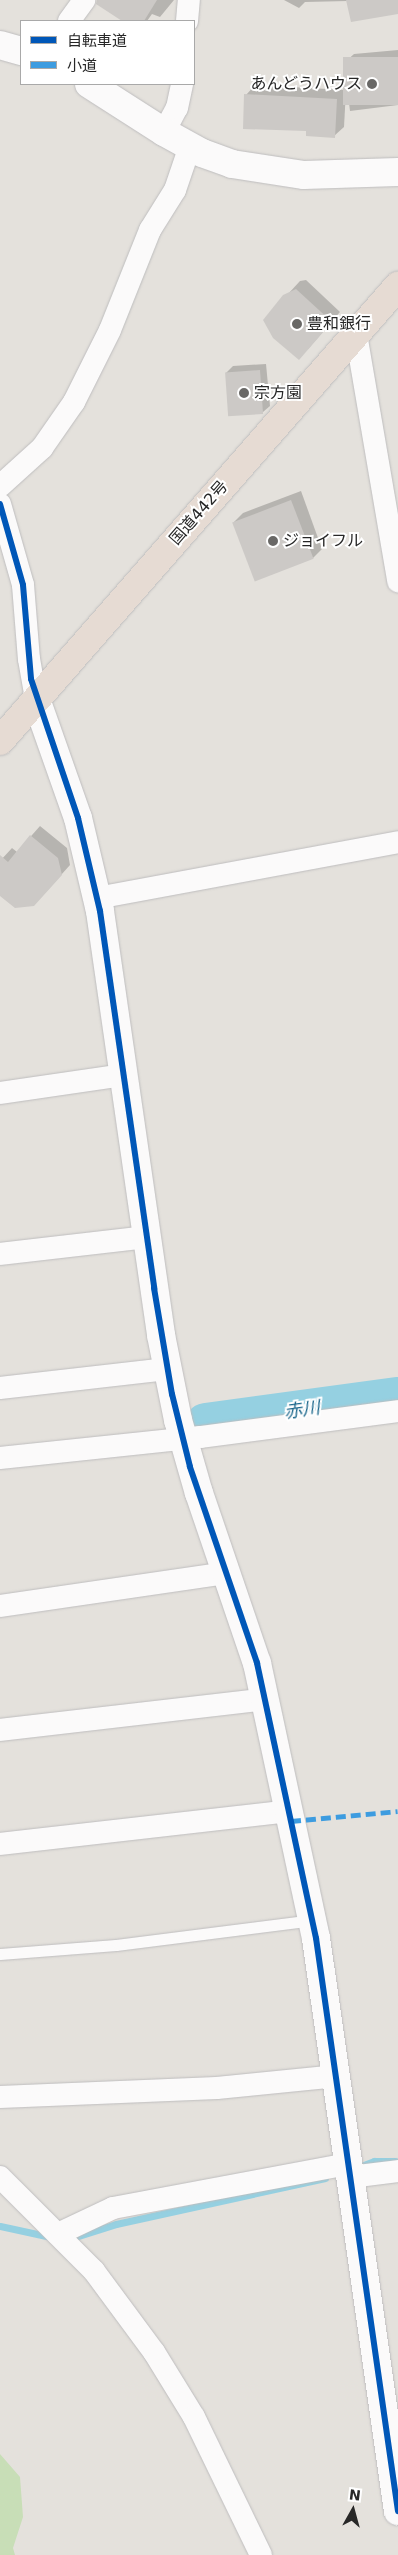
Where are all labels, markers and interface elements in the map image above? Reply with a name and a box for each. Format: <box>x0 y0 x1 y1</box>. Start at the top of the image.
legend <box>20 20 195 85</box>
text: 自転車道 <box>67 32 127 50</box>
text: 小道 <box>67 57 97 75</box>
place label: あんどうハウス <box>250 74 362 94</box>
marker: あんどうハウス <box>366 78 378 90</box>
place label: 豊和銀行 <box>307 314 371 334</box>
marker: 豊和銀行 <box>291 318 303 330</box>
place label: 宗方園 <box>254 383 302 403</box>
marker: 宗方園 <box>238 387 250 399</box>
street label: 国道442号 <box>166 477 232 549</box>
place label: ジョイフル <box>283 531 363 551</box>
marker: ジョイフル <box>267 535 279 547</box>
water label: 赤川 <box>283 1397 321 1423</box>
north arrow <box>328 2485 378 2535</box>
text: N <box>348 2486 362 2504</box>

